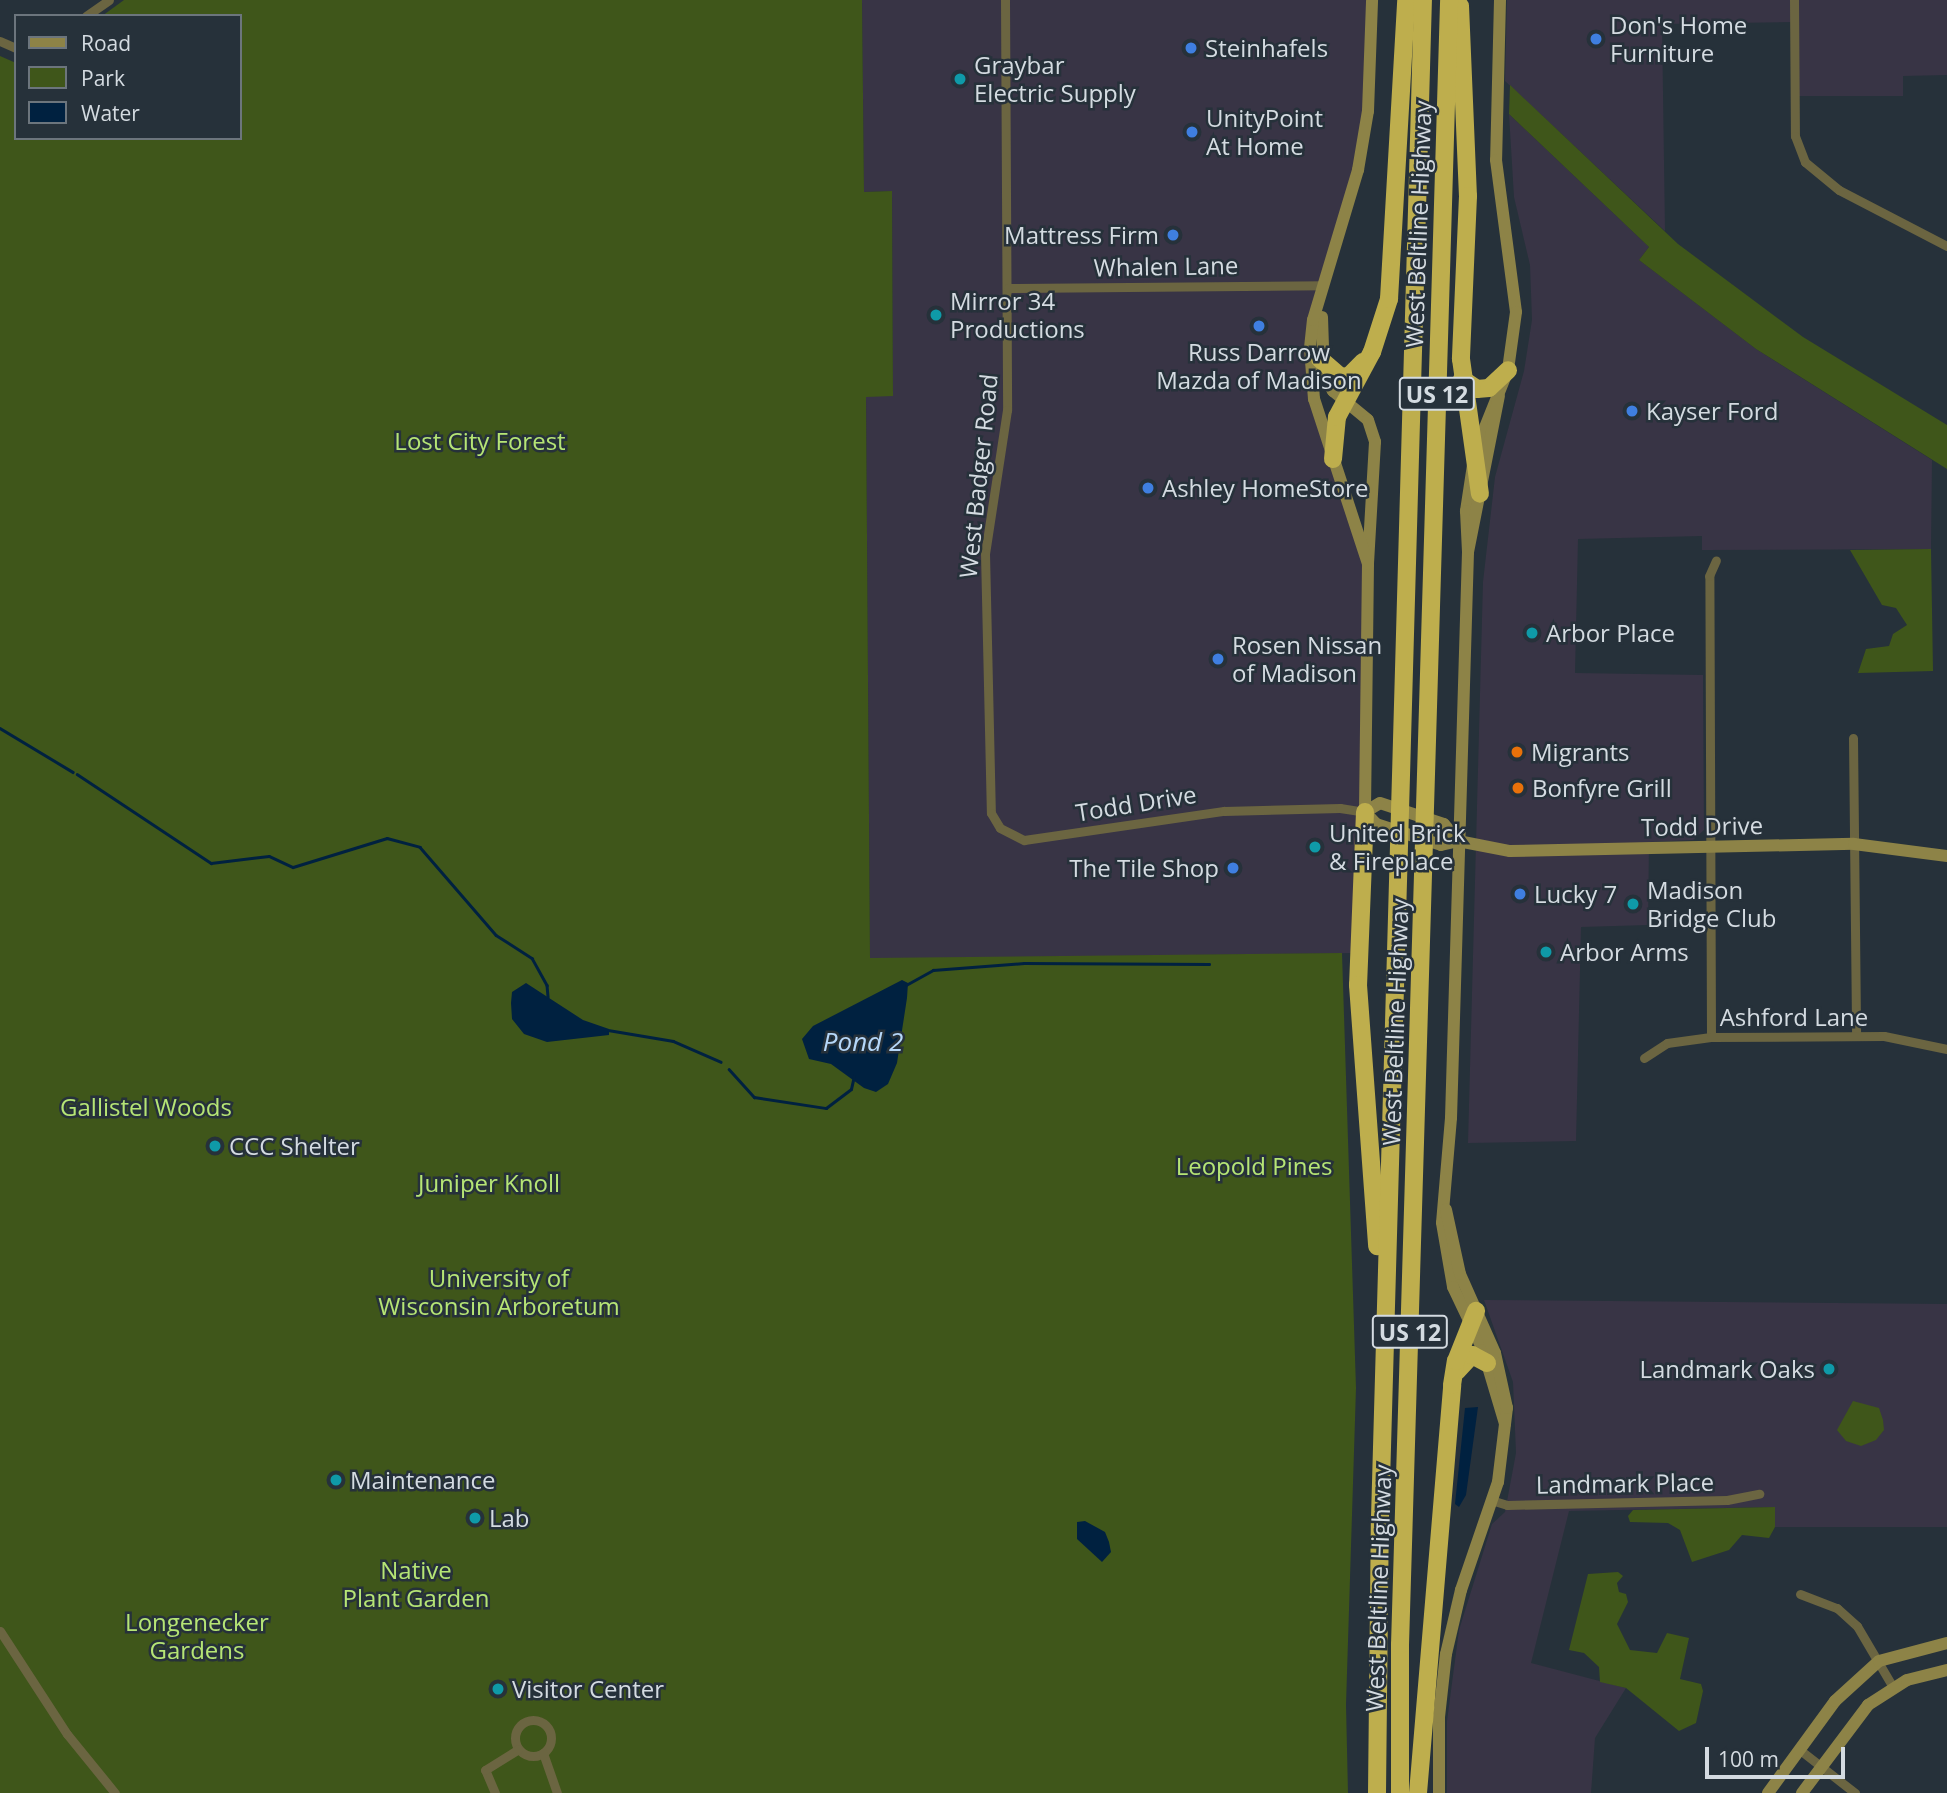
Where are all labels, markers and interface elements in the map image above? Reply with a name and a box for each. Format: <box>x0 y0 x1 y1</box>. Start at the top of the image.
place label: Don's Home Furniture <box>1610 11 1747 67</box>
legend <box>14 14 242 140</box>
text: Road <box>81 29 131 57</box>
marker: Don's Home Furniture <box>1588 31 1604 47</box>
place label: Steinhafels <box>1205 34 1328 62</box>
marker: Steinhafels <box>1183 40 1199 56</box>
place label: Graybar Electric Supply <box>974 51 1136 107</box>
text: Park <box>81 64 125 92</box>
marker: Graybar Electric Supply <box>952 71 968 87</box>
text: Water <box>81 99 140 127</box>
street label: West Beltline Highway <box>1399 100 1437 348</box>
place label: UnityPoint At Home <box>1206 104 1323 160</box>
marker: UnityPoint At Home <box>1184 124 1200 140</box>
place label: Mattress Firm <box>1004 221 1159 249</box>
marker: Mattress Firm <box>1165 227 1181 243</box>
street label: Whalen Lane <box>1093 250 1239 282</box>
place label: Mirror 34 Productions <box>950 287 1085 343</box>
marker: Mirror 34 Productions <box>928 307 944 323</box>
marker: Russ Darrow Mazda of Madison <box>1251 318 1267 334</box>
place label: Russ Darrow Mazda of Madison <box>1156 338 1362 394</box>
street label: West Badger Road <box>953 372 1003 580</box>
road number: US 12 <box>1398 374 1476 414</box>
place label: Kayser Ford <box>1646 397 1778 425</box>
marker: Kayser Ford <box>1624 403 1640 419</box>
park label: Lost City Forest <box>394 427 566 455</box>
place label: Ashley HomeStore <box>1162 474 1368 502</box>
marker: Ashley HomeStore <box>1140 480 1156 496</box>
place label: Arbor Place <box>1546 619 1675 647</box>
marker: Arbor Place <box>1524 625 1540 641</box>
place label: Rosen Nissan of Madison <box>1232 631 1382 687</box>
marker: Rosen Nissan of Madison <box>1210 651 1226 667</box>
place label: Migrants <box>1531 738 1630 766</box>
marker: Migrants <box>1509 744 1525 760</box>
place label: Bonfyre Grill <box>1532 774 1672 802</box>
street label: Todd Drive <box>1073 779 1199 827</box>
marker: Bonfyre Grill <box>1510 780 1526 796</box>
street label: Todd Drive <box>1641 811 1763 841</box>
place label: United Brick & Fireplace <box>1329 819 1466 875</box>
marker: United Brick & Fireplace <box>1307 839 1323 855</box>
place label: The Tile Shop <box>1069 854 1219 882</box>
marker: The Tile Shop <box>1225 860 1241 876</box>
place label: Madison Bridge Club <box>1647 876 1776 932</box>
place label: Lucky 7 <box>1534 880 1617 908</box>
marker: Lucky 7 <box>1512 886 1528 902</box>
marker: Madison Bridge Club <box>1625 896 1641 912</box>
street label: West Beltline Highway <box>1376 898 1414 1146</box>
place label: Arbor Arms <box>1560 938 1689 966</box>
marker: Arbor Arms <box>1538 944 1554 960</box>
street label: Ashford Lane <box>1720 1003 1868 1031</box>
water label: Pond 2 <box>823 1026 903 1058</box>
park label: Gallistel Woods <box>60 1093 232 1121</box>
place label: CCC Shelter <box>229 1132 360 1160</box>
marker: CCC Shelter <box>207 1138 223 1154</box>
park label: Leopold Pines <box>1176 1152 1332 1180</box>
park label: Juniper Knoll <box>418 1169 560 1197</box>
park label: University of Wisconsin Arboretum <box>378 1264 620 1320</box>
road number: US 12 <box>1372 1312 1448 1352</box>
place label: Landmark Oaks <box>1639 1355 1815 1383</box>
marker: Landmark Oaks <box>1821 1361 1837 1377</box>
street label: West Beltline Highway <box>1359 1464 1397 1712</box>
place label: Maintenance <box>350 1466 495 1494</box>
street label: Landmark Place <box>1536 1467 1714 1499</box>
marker: Maintenance <box>328 1472 344 1488</box>
place label: Lab <box>489 1504 530 1532</box>
marker: Lab <box>467 1510 483 1526</box>
park label: Native Plant Garden <box>343 1556 489 1612</box>
park label: Longenecker Gardens <box>125 1608 269 1664</box>
place label: Visitor Center <box>512 1675 664 1703</box>
marker: Visitor Center <box>490 1681 506 1697</box>
scale bar <box>1709 1734 1849 1778</box>
text: 100 m <box>1718 1745 1779 1773</box>

